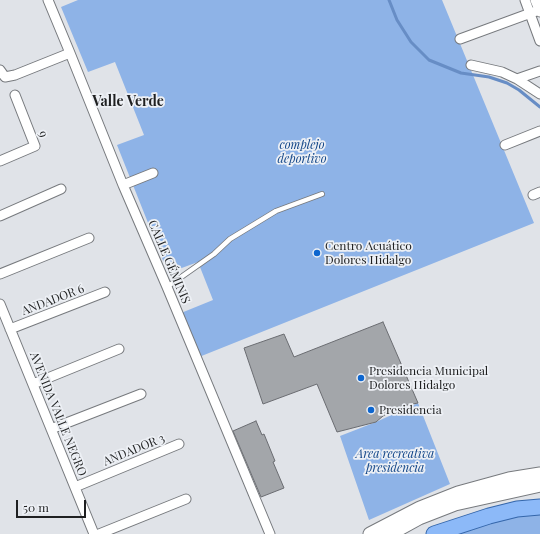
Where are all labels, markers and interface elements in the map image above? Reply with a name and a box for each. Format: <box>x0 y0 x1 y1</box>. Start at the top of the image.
district label: Valle Verde <box>92 94 164 110</box>
street label: 9 <box>35 129 51 139</box>
park label: complejo deportivo <box>277 138 327 166</box>
street label: CALLE GÉMINIS <box>145 218 193 306</box>
place label: Centro Acuático Dolores Hidalgo <box>325 239 412 267</box>
marker: Centro Acuático Dolores Hidalgo <box>312 248 322 258</box>
street label: ANDADOR 6 <box>20 281 86 319</box>
street label: AVENIDA VALLE NEGRO <box>26 350 90 478</box>
place label: Presidencia Municipal Dolores Hidalgo <box>369 364 488 392</box>
marker: Presidencia Municipal Dolores Hidalgo <box>356 373 366 383</box>
place label: Presidencia <box>379 403 442 417</box>
marker: Presidencia <box>366 405 376 415</box>
street label: ANDADOR 3 <box>101 431 167 469</box>
park label: Area recreativa presidencia <box>356 447 434 475</box>
scale bar <box>18 492 88 518</box>
text: 50 m <box>23 499 49 515</box>

